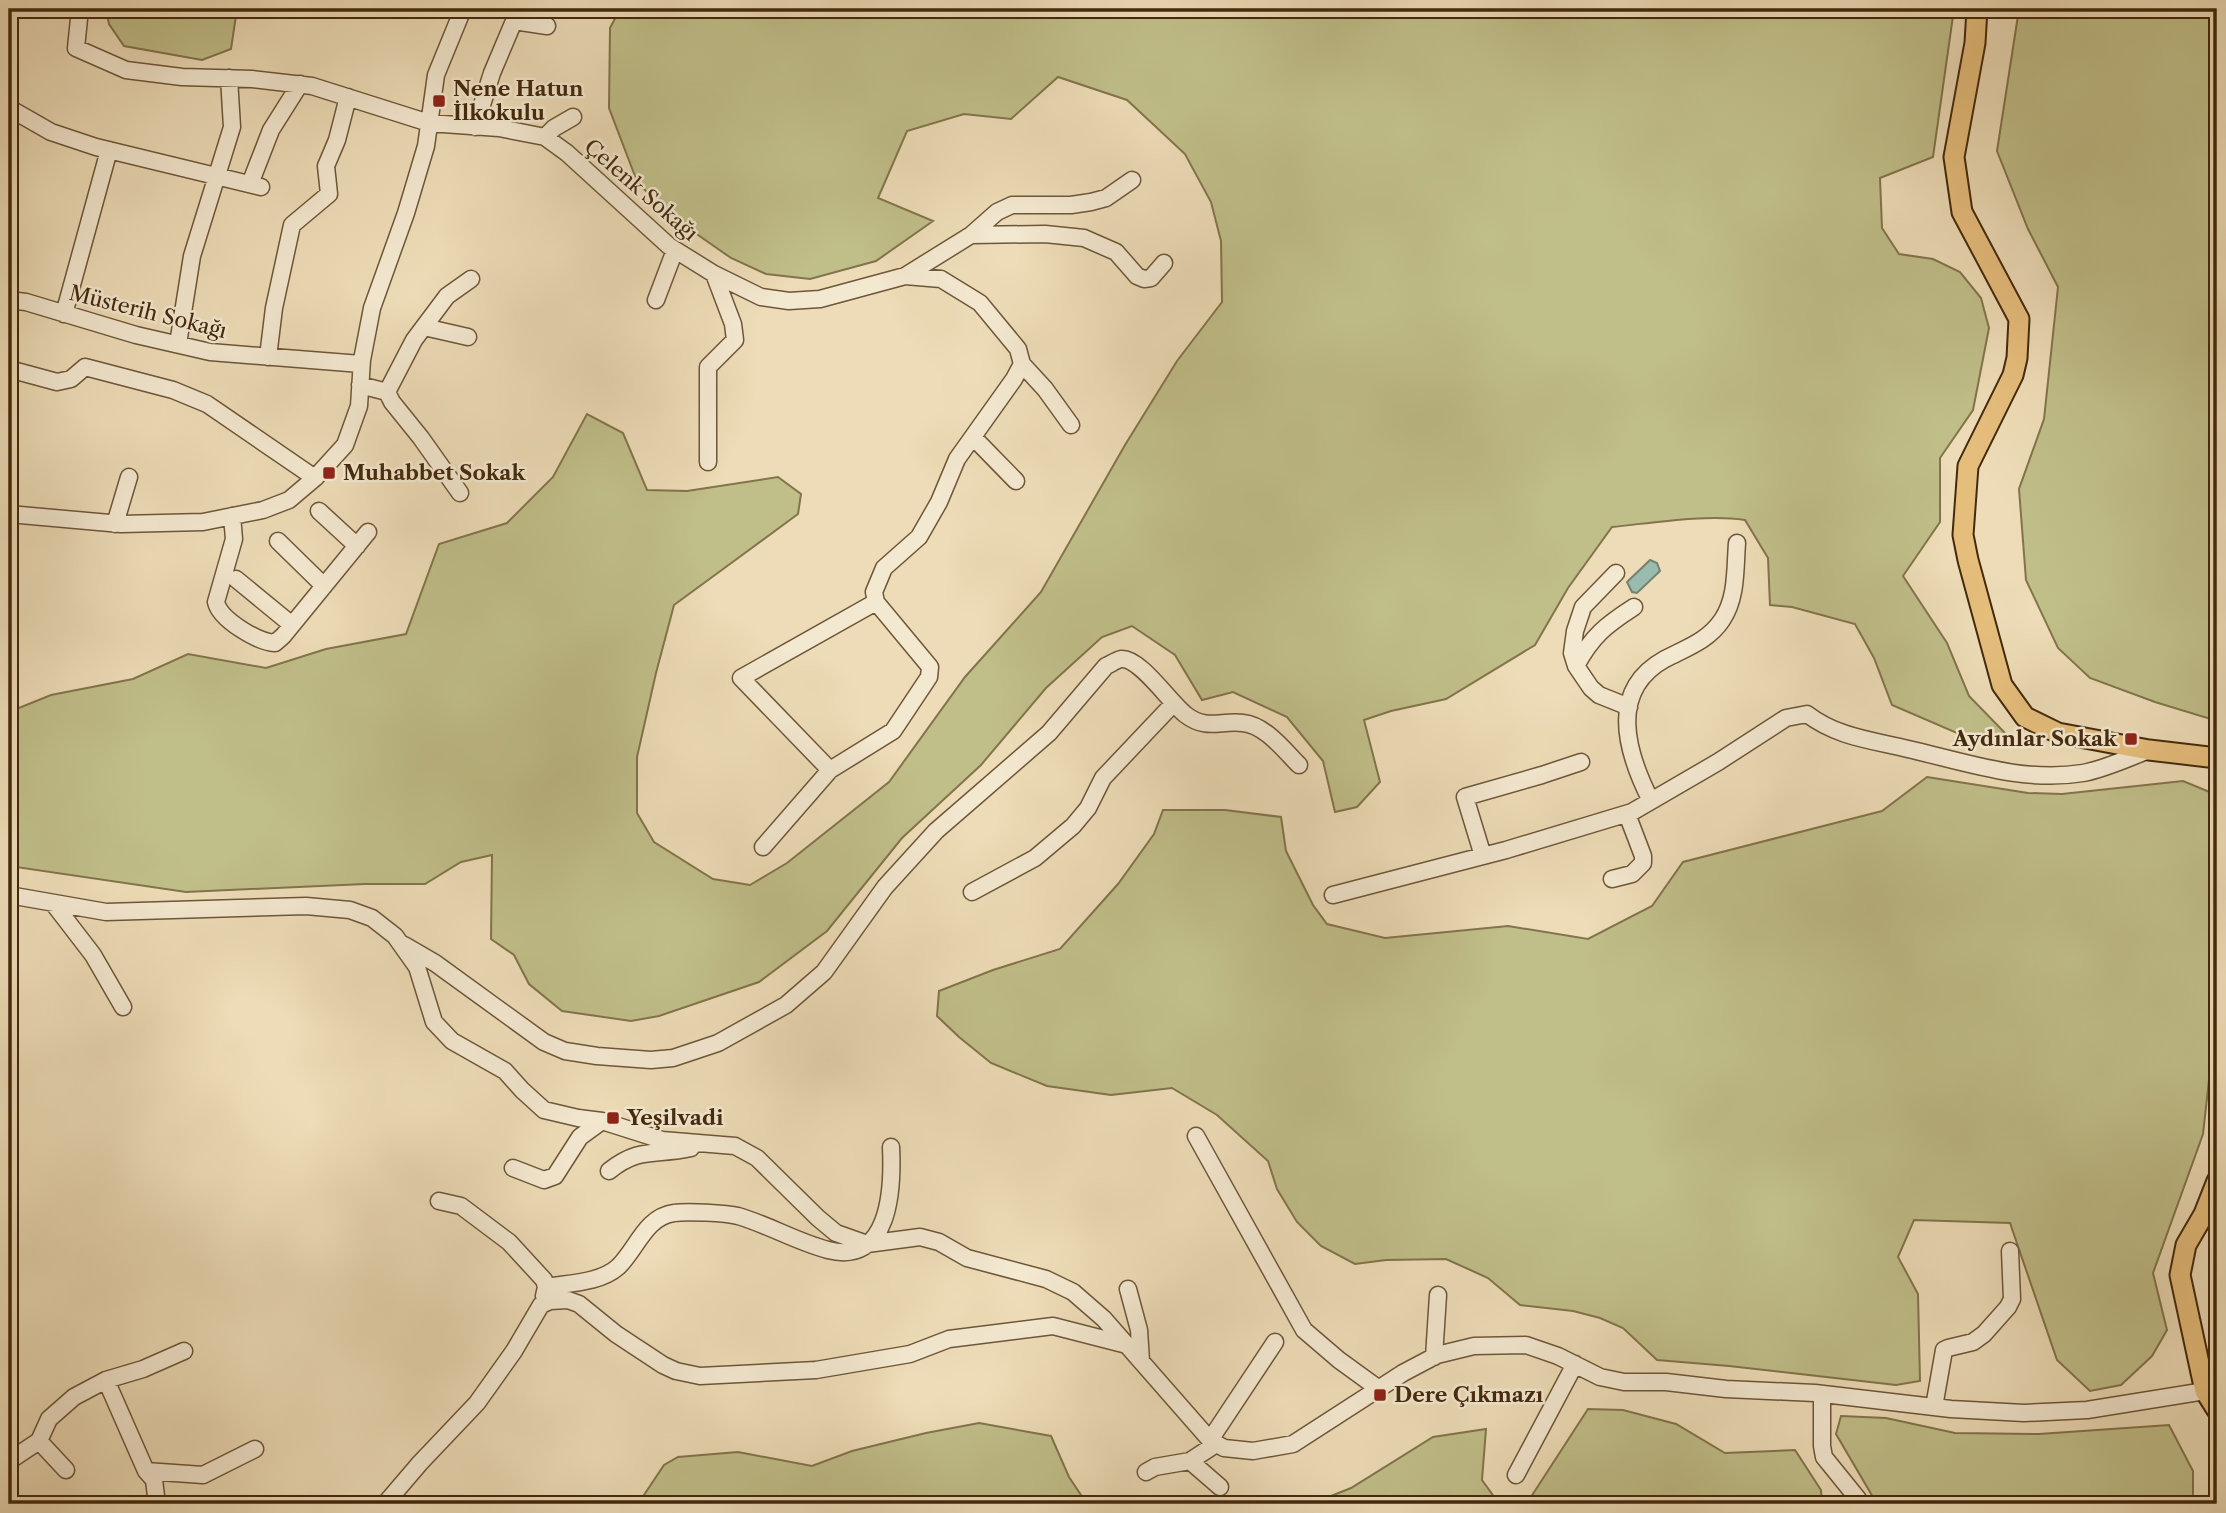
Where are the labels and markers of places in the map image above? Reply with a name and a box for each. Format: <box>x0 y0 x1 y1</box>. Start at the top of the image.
place label: Nene Hatun İlkokulu <box>453 76 584 125</box>
marker: Nene Hatun İlkokulu <box>431 93 447 109</box>
place label: Muhabbet Sokak <box>343 460 526 485</box>
marker: Muhabbet Sokak <box>321 465 337 481</box>
place label: Aydınlar Sokak <box>1952 726 2118 751</box>
marker: Aydınlar Sokak <box>2123 731 2139 747</box>
place label: Yeşilvadi <box>626 1105 724 1130</box>
marker: Yeşilvadi <box>605 1110 621 1126</box>
place label: Dere Çıkmazı <box>1394 1382 1544 1407</box>
marker: Dere Çıkmazı <box>1372 1387 1388 1403</box>

